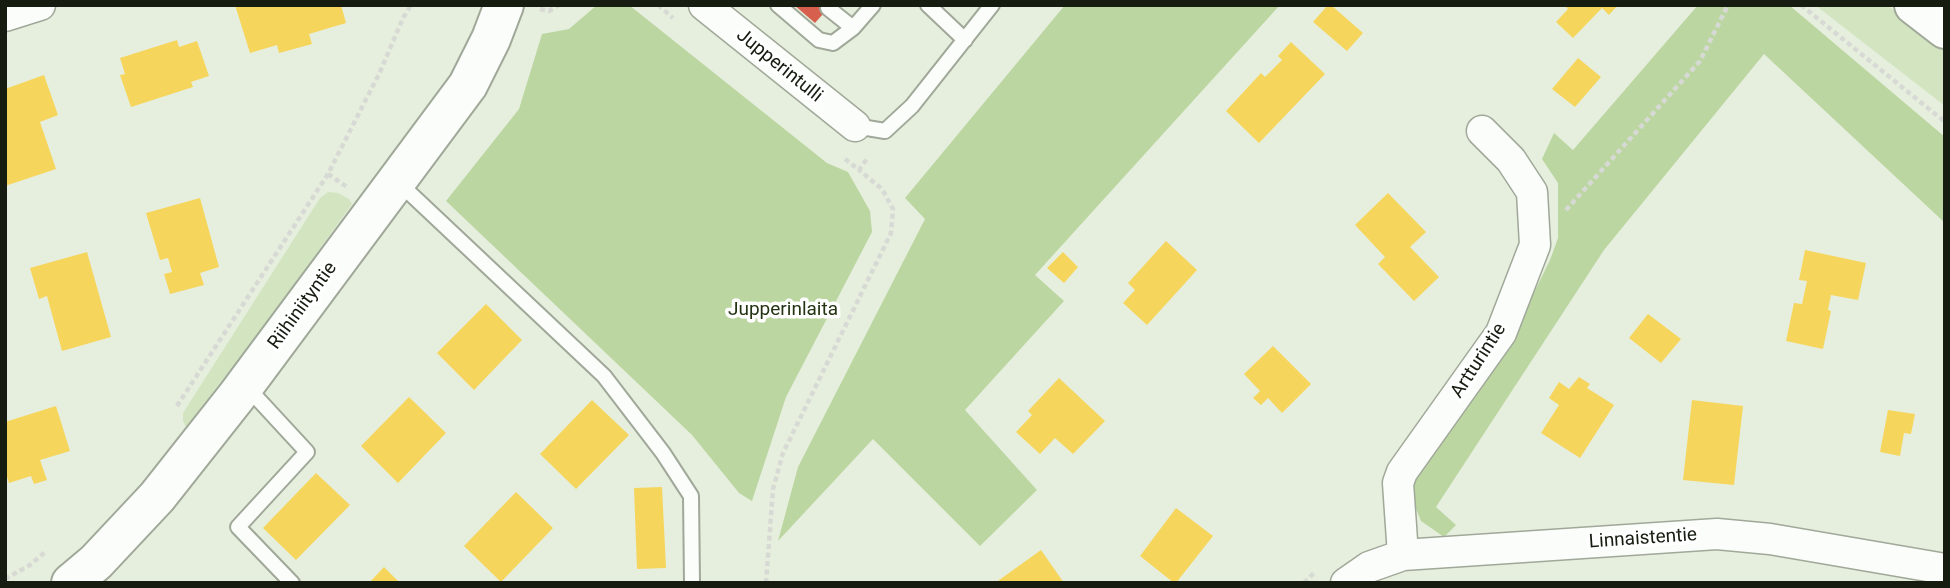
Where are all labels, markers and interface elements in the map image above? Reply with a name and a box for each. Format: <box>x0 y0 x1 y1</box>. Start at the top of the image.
street label: Jupperintulli <box>731 24 827 108</box>
street label: Riihiniityntie <box>264 258 342 354</box>
park label: Jupperinlaita <box>728 299 838 321</box>
street label: Artturintie <box>1446 319 1512 403</box>
street label: Linnaistentie <box>1588 524 1698 554</box>

